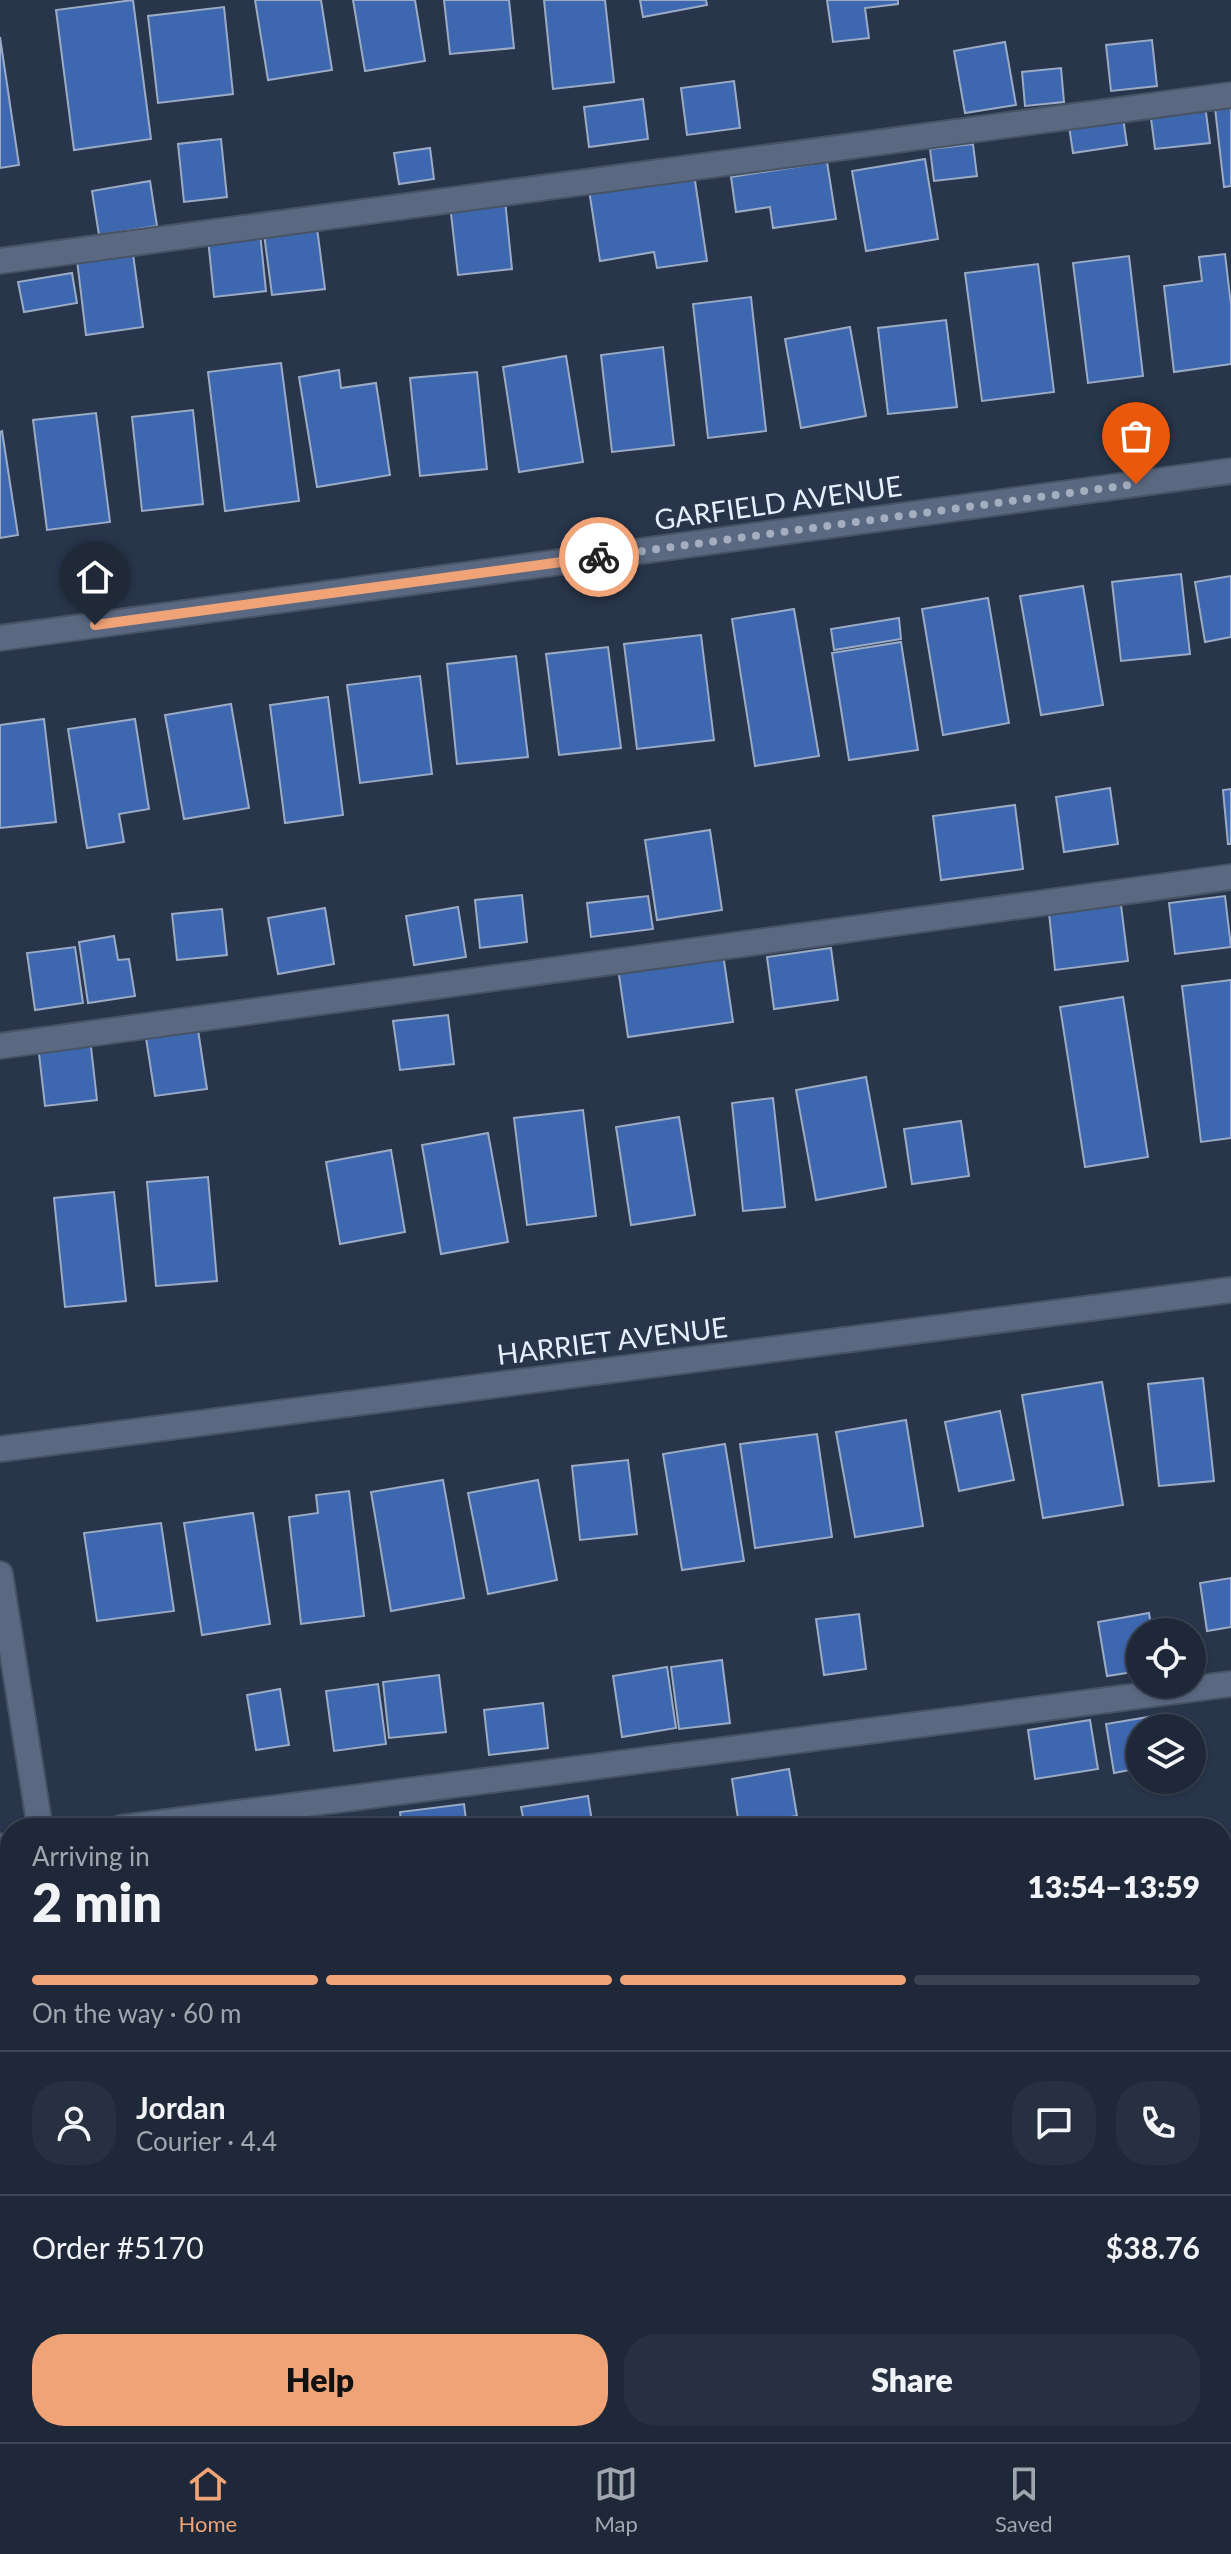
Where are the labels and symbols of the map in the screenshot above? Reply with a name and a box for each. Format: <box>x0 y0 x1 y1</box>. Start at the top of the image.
pin <box>1102 402 1170 484</box>
street label: GARFIELD AVENUE <box>652 468 904 536</box>
courier <box>559 517 639 597</box>
pin <box>61 543 129 625</box>
street label: HARRIET AVENUE <box>495 1309 729 1371</box>

